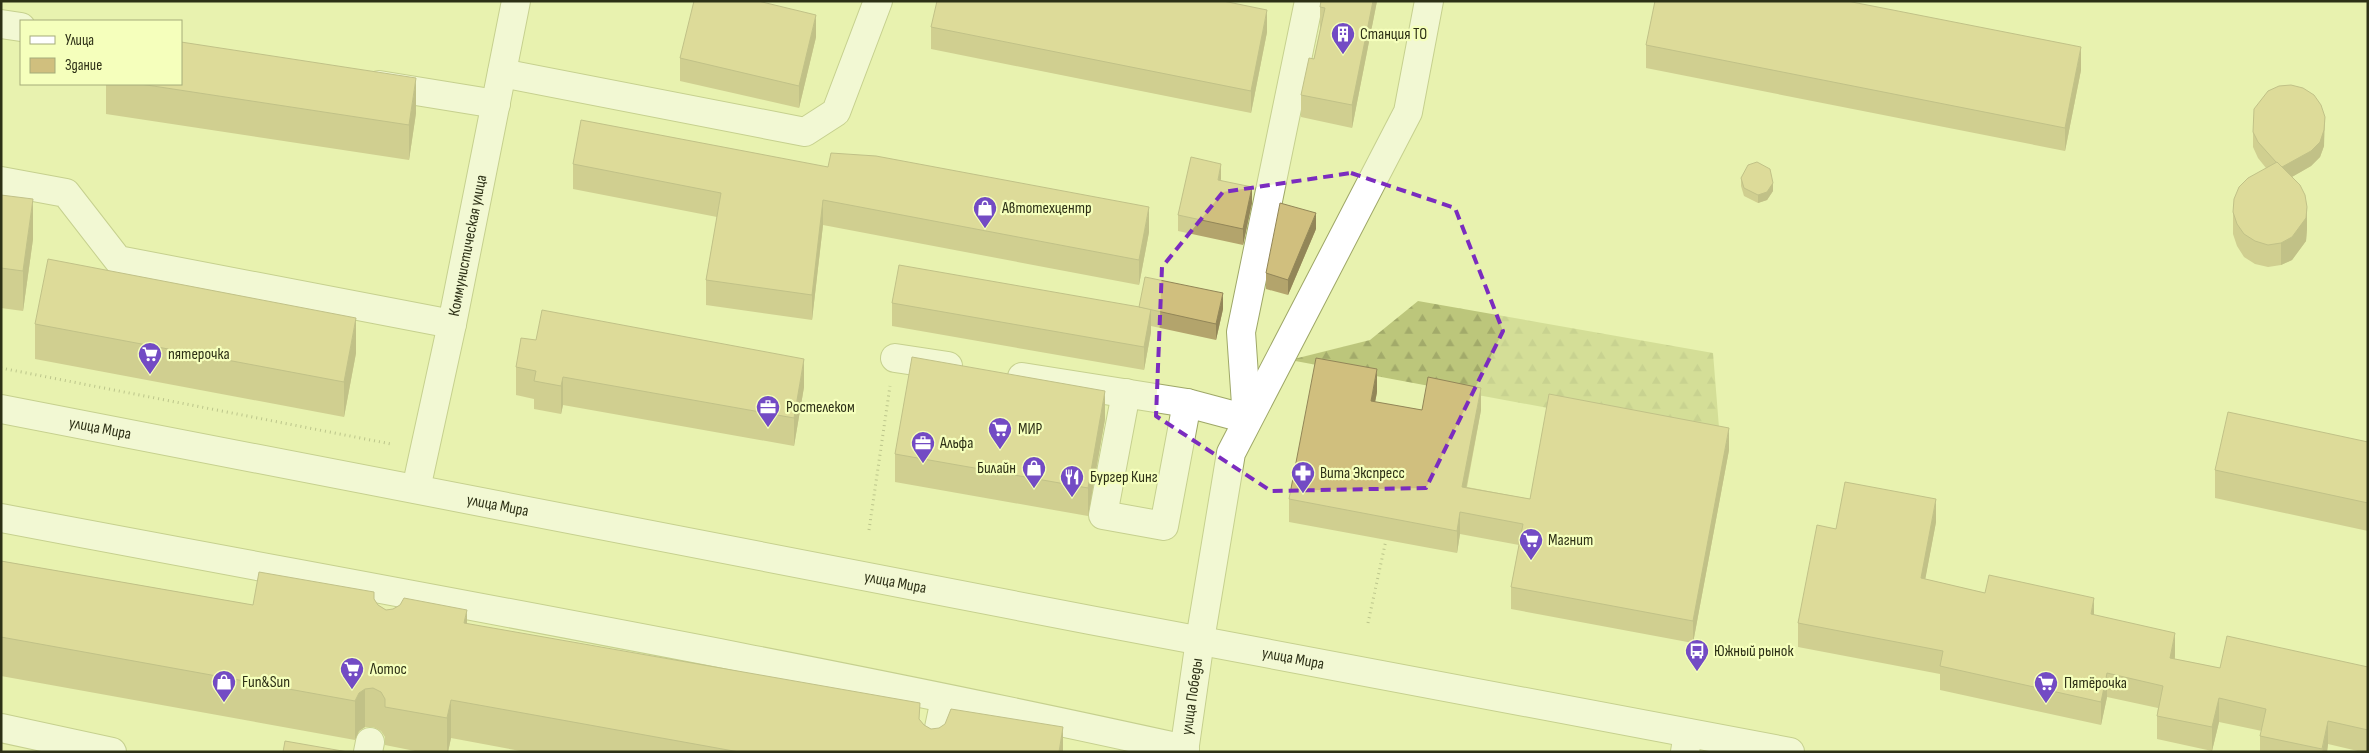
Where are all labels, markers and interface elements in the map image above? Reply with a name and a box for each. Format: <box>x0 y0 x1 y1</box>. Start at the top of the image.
legend <box>20 20 182 85</box>
building icon: Станция ТО <box>1330 21 1356 55</box>
place label: Станция ТО <box>1360 25 1427 44</box>
text: Улица <box>65 31 94 50</box>
text: Здание <box>65 56 102 75</box>
street label: Коммунистическая улица <box>444 173 491 318</box>
shop icon: Автотехцентр <box>972 195 998 229</box>
place label: Автотехцентр <box>1001 199 1092 218</box>
supermarket icon: пятерочка <box>137 341 163 375</box>
place label: пятерочка <box>168 345 230 364</box>
office icon: Ростелеком <box>755 394 781 428</box>
place label: Ростелеком <box>786 398 855 417</box>
street label: улица Мира <box>68 413 133 444</box>
supermarket icon: МИР <box>987 416 1013 450</box>
place label: МИР <box>1018 420 1043 439</box>
office icon: Альфа <box>910 430 936 464</box>
place label: Альфа <box>939 434 973 453</box>
shop icon: Билайн <box>1021 455 1047 489</box>
place label: Билайн <box>977 459 1016 478</box>
pharmacy icon: Вита Экспресс <box>1290 460 1316 494</box>
restaurant icon: Бургер Кинг <box>1059 464 1085 498</box>
place label: Вита Экспресс <box>1320 464 1405 483</box>
place label: Бургер Кинг <box>1090 468 1158 487</box>
street label: улица Мира <box>465 490 530 521</box>
supermarket icon: Магнит <box>1518 527 1544 561</box>
place label: Магнит <box>1548 531 1593 550</box>
street label: улица Мира <box>863 567 928 598</box>
bus stop icon: Южный рынок <box>1684 638 1710 672</box>
place label: Южный рынок <box>1714 642 1794 661</box>
street label: улица Мира <box>1261 643 1326 673</box>
supermarket icon: Лотос <box>339 656 365 690</box>
street label: улица Победы <box>1177 657 1207 736</box>
place label: Лотос <box>369 660 407 679</box>
shop icon: Fun&Sun <box>211 669 237 703</box>
supermarket icon: Пятёрочка <box>2033 670 2059 704</box>
place label: Fun&Sun <box>242 673 290 692</box>
place label: Пятёрочка <box>2064 674 2127 693</box>

